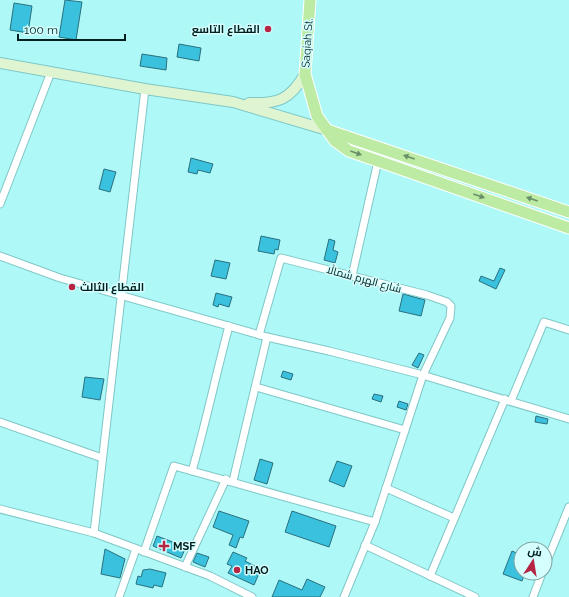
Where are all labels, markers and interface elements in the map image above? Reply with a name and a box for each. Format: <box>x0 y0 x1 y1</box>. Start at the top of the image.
scale bar <box>18 16 125 42</box>
street label: Saqiah St. <box>299 18 316 68</box>
text: 100 m <box>24 23 58 37</box>
place label: القطاع التاسع <box>192 23 260 37</box>
marker: القطاع التاسع <box>263 24 273 34</box>
one-way arrow <box>351 151 363 157</box>
one-way arrow <box>403 154 415 160</box>
one-way arrow <box>473 193 485 199</box>
one-way arrow <box>526 196 538 202</box>
street label: شارع الهرم شمالًا <box>325 263 403 297</box>
place label: القطاع الثالث <box>80 281 144 295</box>
marker: القطاع الثالث <box>67 282 77 292</box>
marker: MSF <box>158 540 170 552</box>
place label: MSF <box>173 540 196 553</box>
north arrow <box>513 541 553 581</box>
text: ش <box>527 544 543 560</box>
place label: HAO <box>245 564 269 577</box>
marker: HAO <box>232 565 242 575</box>

